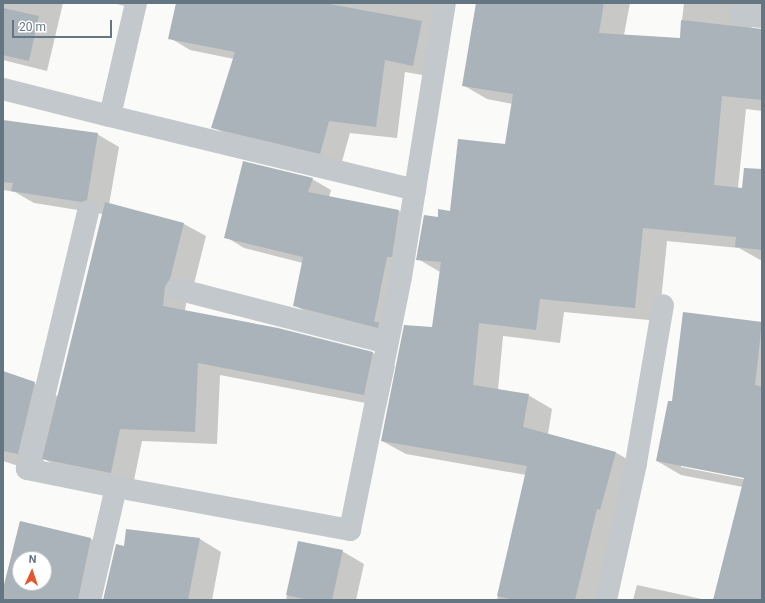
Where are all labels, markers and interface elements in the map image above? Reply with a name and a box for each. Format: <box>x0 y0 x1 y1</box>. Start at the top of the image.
scale bar <box>14 12 114 38</box>
text: 20 m <box>19 20 46 34</box>
north arrow <box>12 551 52 591</box>
text: N <box>28 553 37 566</box>

